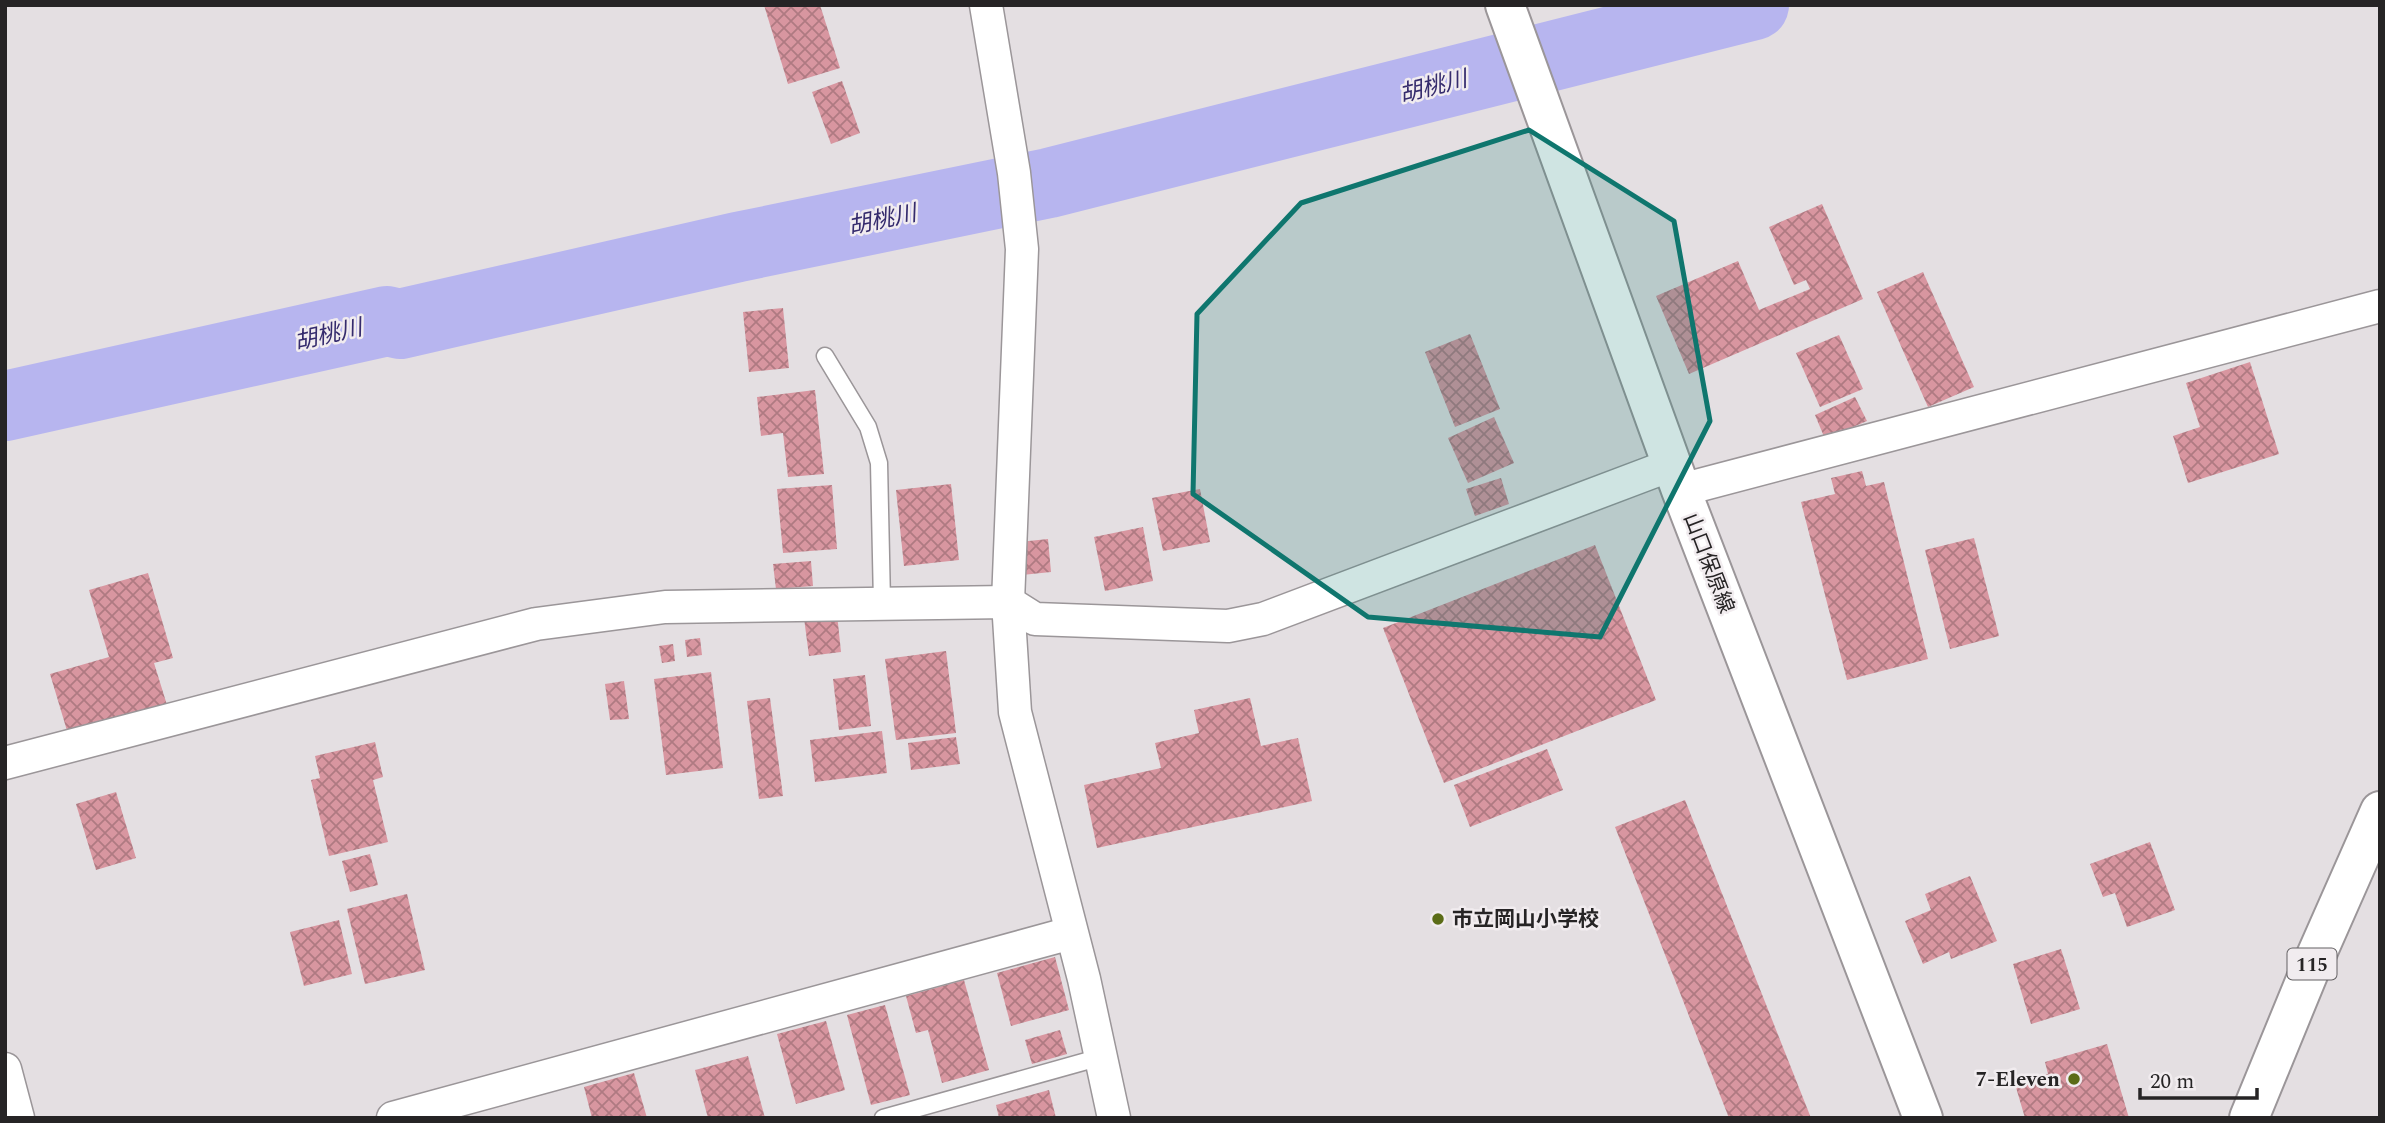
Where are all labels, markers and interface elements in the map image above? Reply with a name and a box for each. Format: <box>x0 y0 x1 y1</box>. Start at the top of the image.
water label: 胡桃川 <box>1396 61 1474 113</box>
water label: 胡桃川 <box>845 196 923 245</box>
water label: 胡桃川 <box>291 310 369 360</box>
street label: 山口保原線 <box>1674 509 1742 618</box>
place label: 市立岡山小学校 <box>1452 904 1599 936</box>
marker: 市立岡山小学校 <box>1430 911 1446 927</box>
road number: 115 <box>2288 948 2336 980</box>
scale bar <box>2140 1056 2257 1100</box>
place label: 7-Eleven <box>1975 1064 2060 1096</box>
text: 20 m <box>2150 1066 2194 1098</box>
marker: 7-Eleven <box>2066 1071 2082 1087</box>

